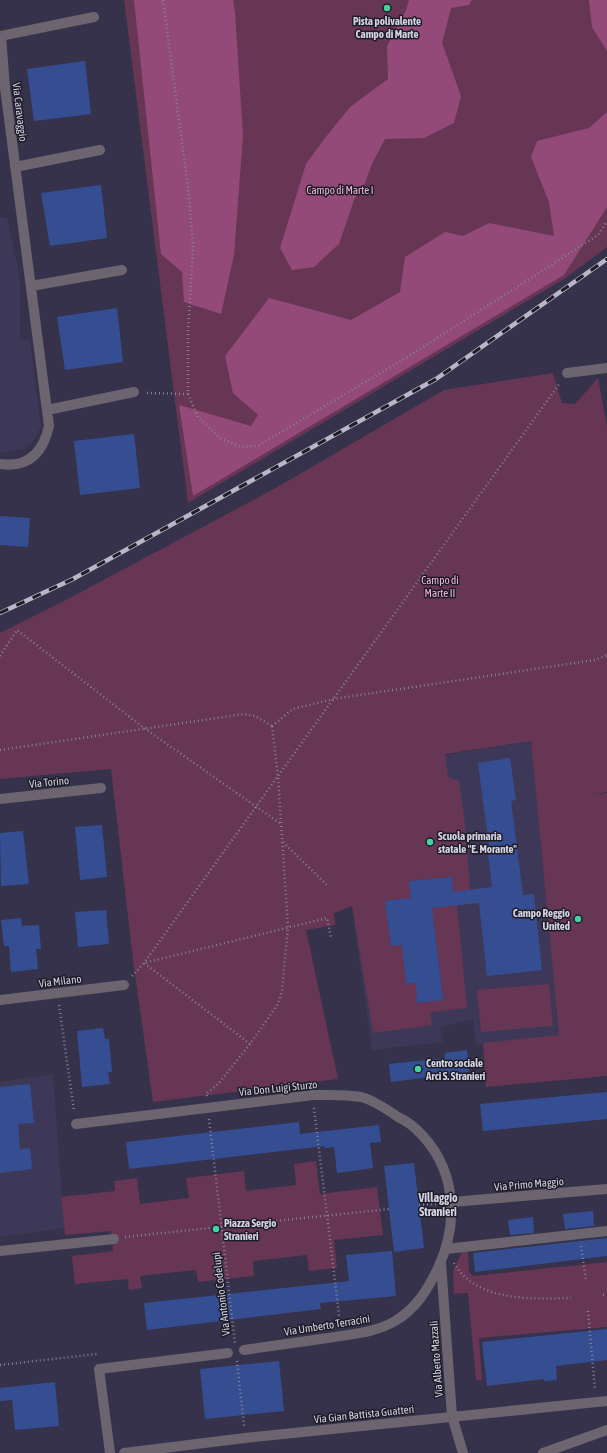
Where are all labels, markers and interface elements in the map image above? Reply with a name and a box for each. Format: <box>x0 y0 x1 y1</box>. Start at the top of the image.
marker: Pista polivalente Campo di Marte <box>382 3 392 13</box>
place label: Pista polivalente Campo di Marte <box>353 15 421 40</box>
street label: Via Caravaggio <box>10 82 30 142</box>
park label: Campo di Marte I <box>306 184 374 196</box>
park label: Campo di Marte II <box>421 574 459 599</box>
street label: Via Torino <box>28 774 70 790</box>
place label: Scuola primaria statale "E. Morante" <box>438 830 517 855</box>
marker: Scuola primaria statale "E. Morante" <box>425 837 435 847</box>
place label: Campo Reggio United <box>513 907 570 932</box>
marker: Campo Reggio United <box>573 914 583 924</box>
street label: Via Milano <box>38 972 82 990</box>
place label: Centro sociale Arci S. Stranieri <box>425 1057 486 1082</box>
marker: Centro sociale Arci S. Stranieri <box>413 1064 423 1074</box>
street label: Via Don Luigi Sturzo <box>238 1078 318 1098</box>
street label: Via Primo Maggio <box>494 1175 564 1193</box>
district label: Villaggio Stranieri <box>417 1191 458 1219</box>
place label: Piazza Sergio Stranieri <box>224 1217 276 1242</box>
marker: Piazza Sergio Stranieri <box>211 1224 221 1234</box>
street label: Via Antonio Codelupi <box>210 1251 232 1337</box>
street label: Via Umberto Terracini <box>283 1312 371 1338</box>
street label: Via Alberto Mazzali <box>427 1320 445 1398</box>
street label: Via Gian Battista Guatteri <box>313 1403 415 1425</box>

